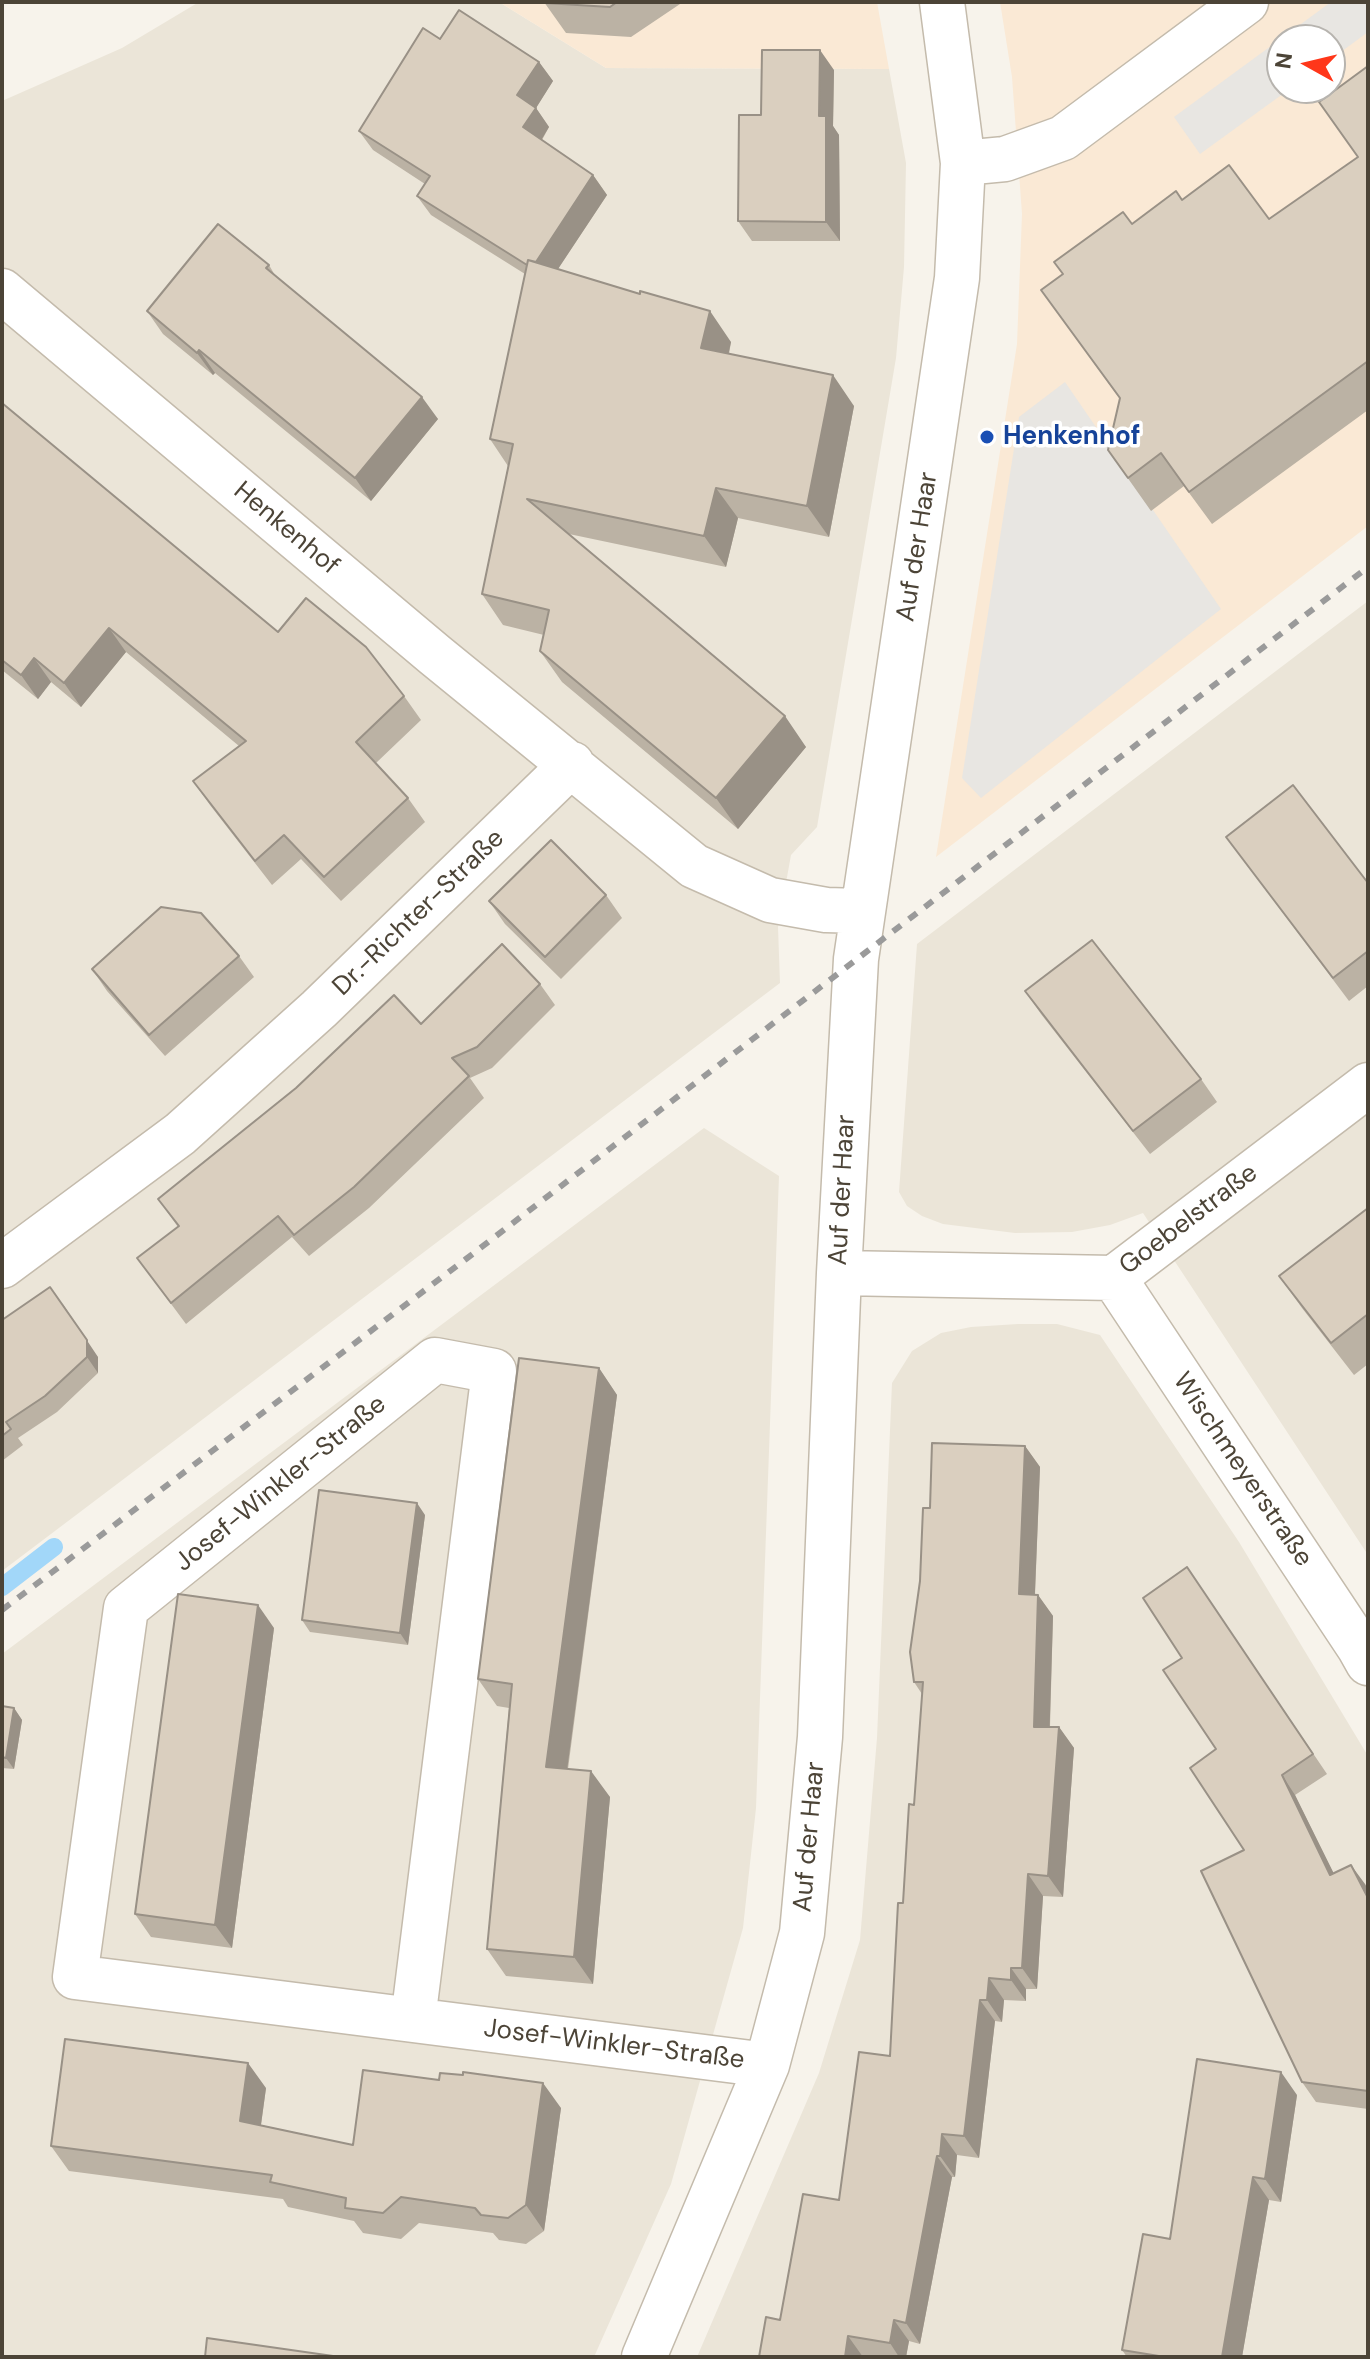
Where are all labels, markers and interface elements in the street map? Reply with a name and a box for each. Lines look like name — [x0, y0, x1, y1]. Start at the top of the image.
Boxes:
north arrow — [1266, 24, 1346, 104]
text: N — [1268, 51, 1299, 71]
place label: Henkenhof — [1003, 421, 1140, 453]
marker: Henkenhof — [978, 428, 996, 446]
street label: Auf der Haar — [891, 470, 945, 624]
street label: Henkenhof — [227, 476, 345, 582]
street label: Dr.-Richter-Straße — [327, 823, 511, 1003]
street label: Auf der Haar — [823, 1114, 863, 1266]
street label: Goebelstraße — [1114, 1158, 1264, 1282]
street label: Wischmeyerstraße — [1166, 1367, 1318, 1573]
street label: Josef-Winkler-Straße — [169, 1389, 393, 1579]
street label: Auf der Haar — [788, 1761, 832, 1913]
street label: Josef-Winkler-Straße — [482, 2014, 746, 2076]

